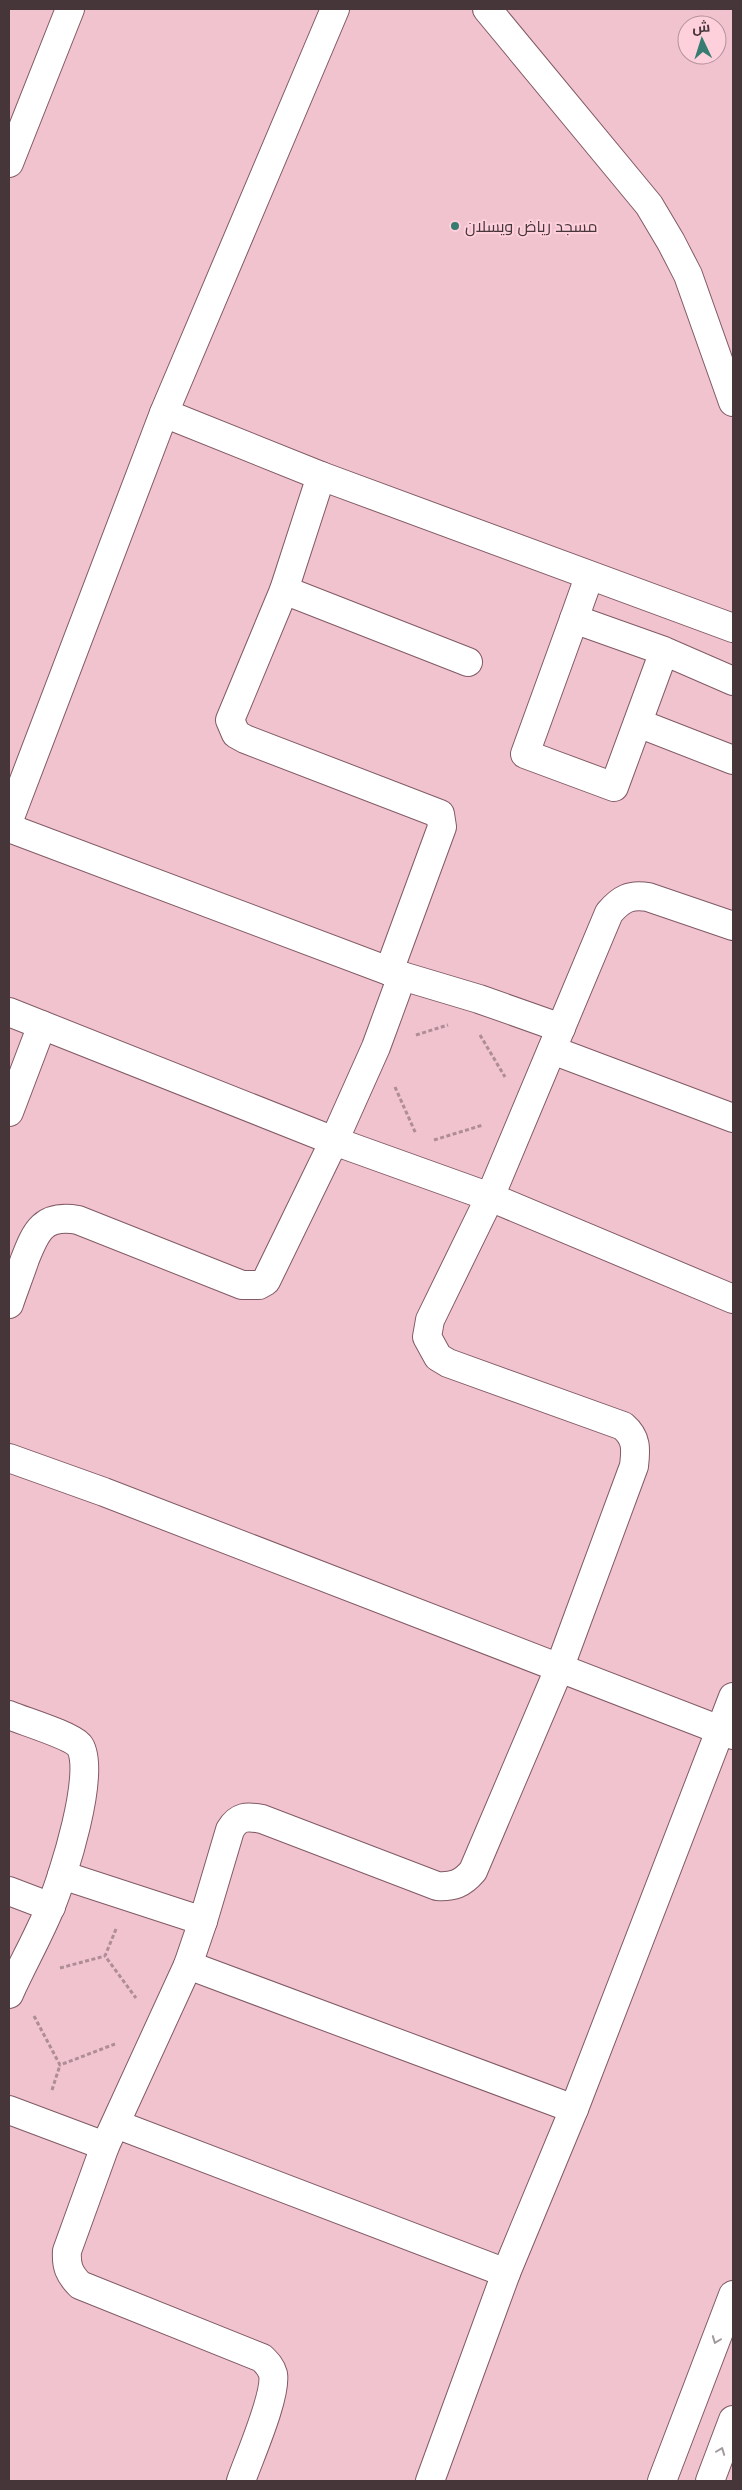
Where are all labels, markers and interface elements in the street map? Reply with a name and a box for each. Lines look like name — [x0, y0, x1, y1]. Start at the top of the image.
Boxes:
north arrow — [677, 15, 727, 65]
text: ش — [692, 18, 711, 37]
place label: مسجد رياض ويسلان — [465, 217, 597, 237]
marker: مسجد رياض ويسلان — [449, 220, 461, 232]
one-way arrow — [712, 2336, 722, 2344]
one-way arrow — [715, 2447, 726, 2456]

